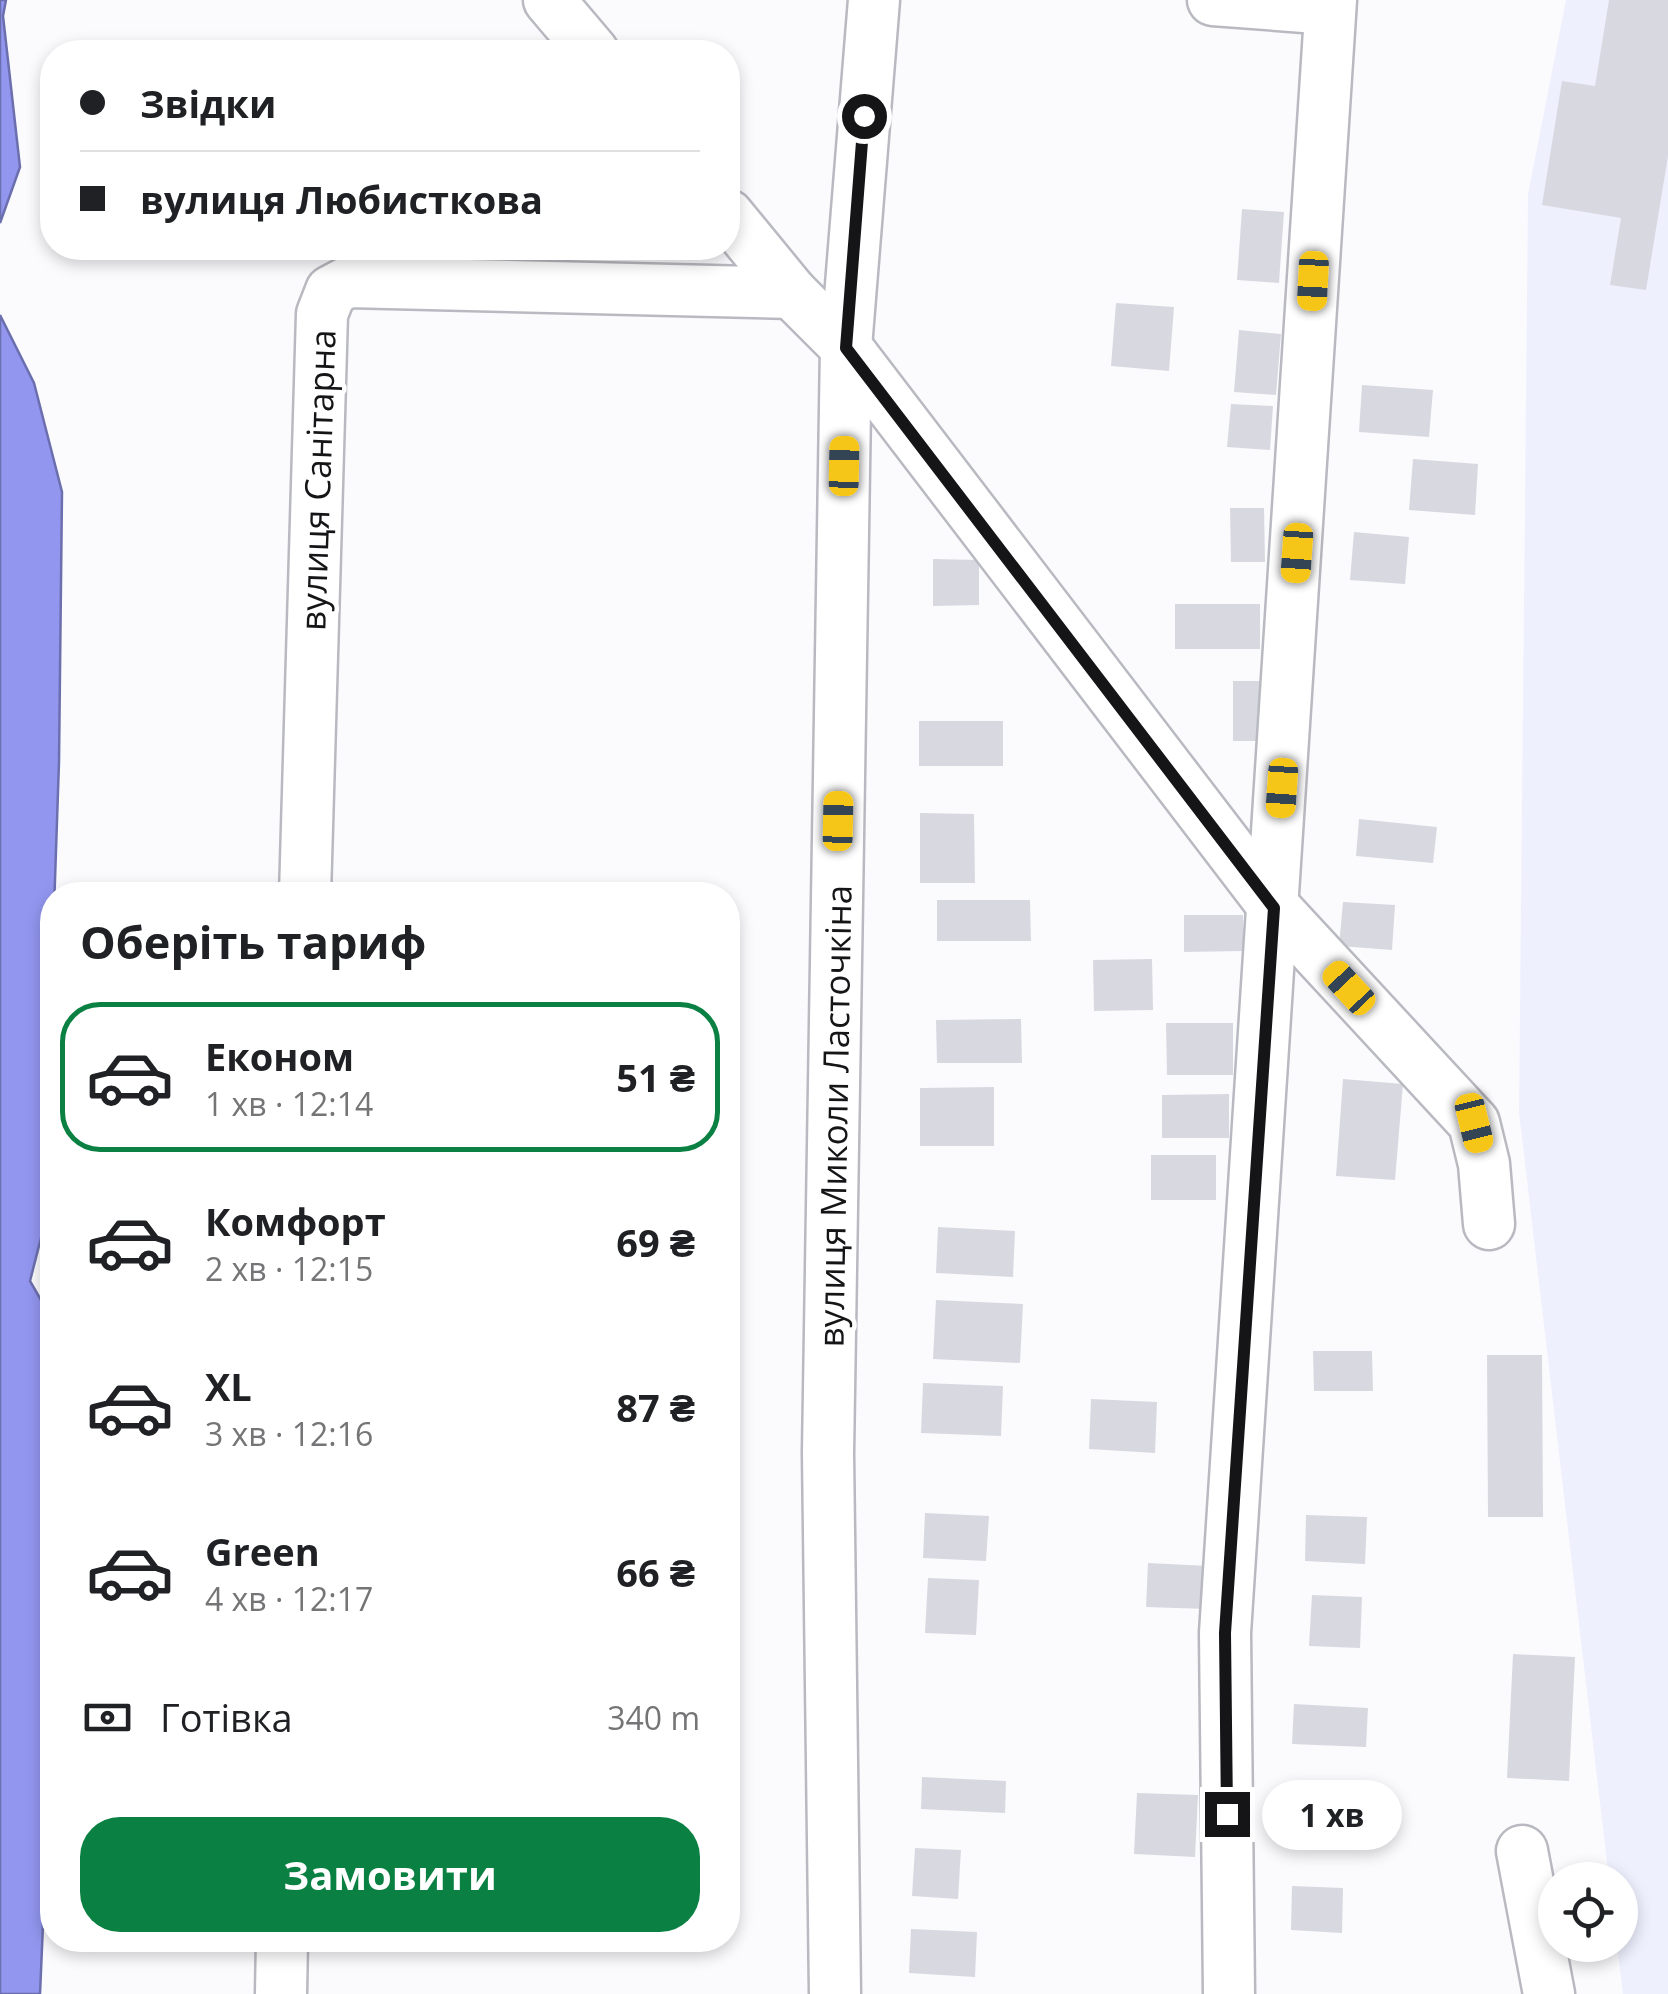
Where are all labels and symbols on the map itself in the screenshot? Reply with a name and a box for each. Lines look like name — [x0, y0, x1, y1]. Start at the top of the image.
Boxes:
route start — [842, 94, 887, 139]
car — [1296, 250, 1330, 312]
street label: вулиця Санітарна — [288, 328, 346, 632]
car — [828, 436, 860, 496]
car — [1280, 522, 1314, 584]
car — [1265, 757, 1299, 819]
car — [822, 791, 854, 851]
street label: вулиця Миколи Ласточкіна — [806, 884, 862, 1348]
car — [1318, 956, 1380, 1020]
car — [1452, 1090, 1496, 1156]
callout: 1 хв — [1262, 1779, 1402, 1849]
route end — [1205, 1792, 1250, 1837]

